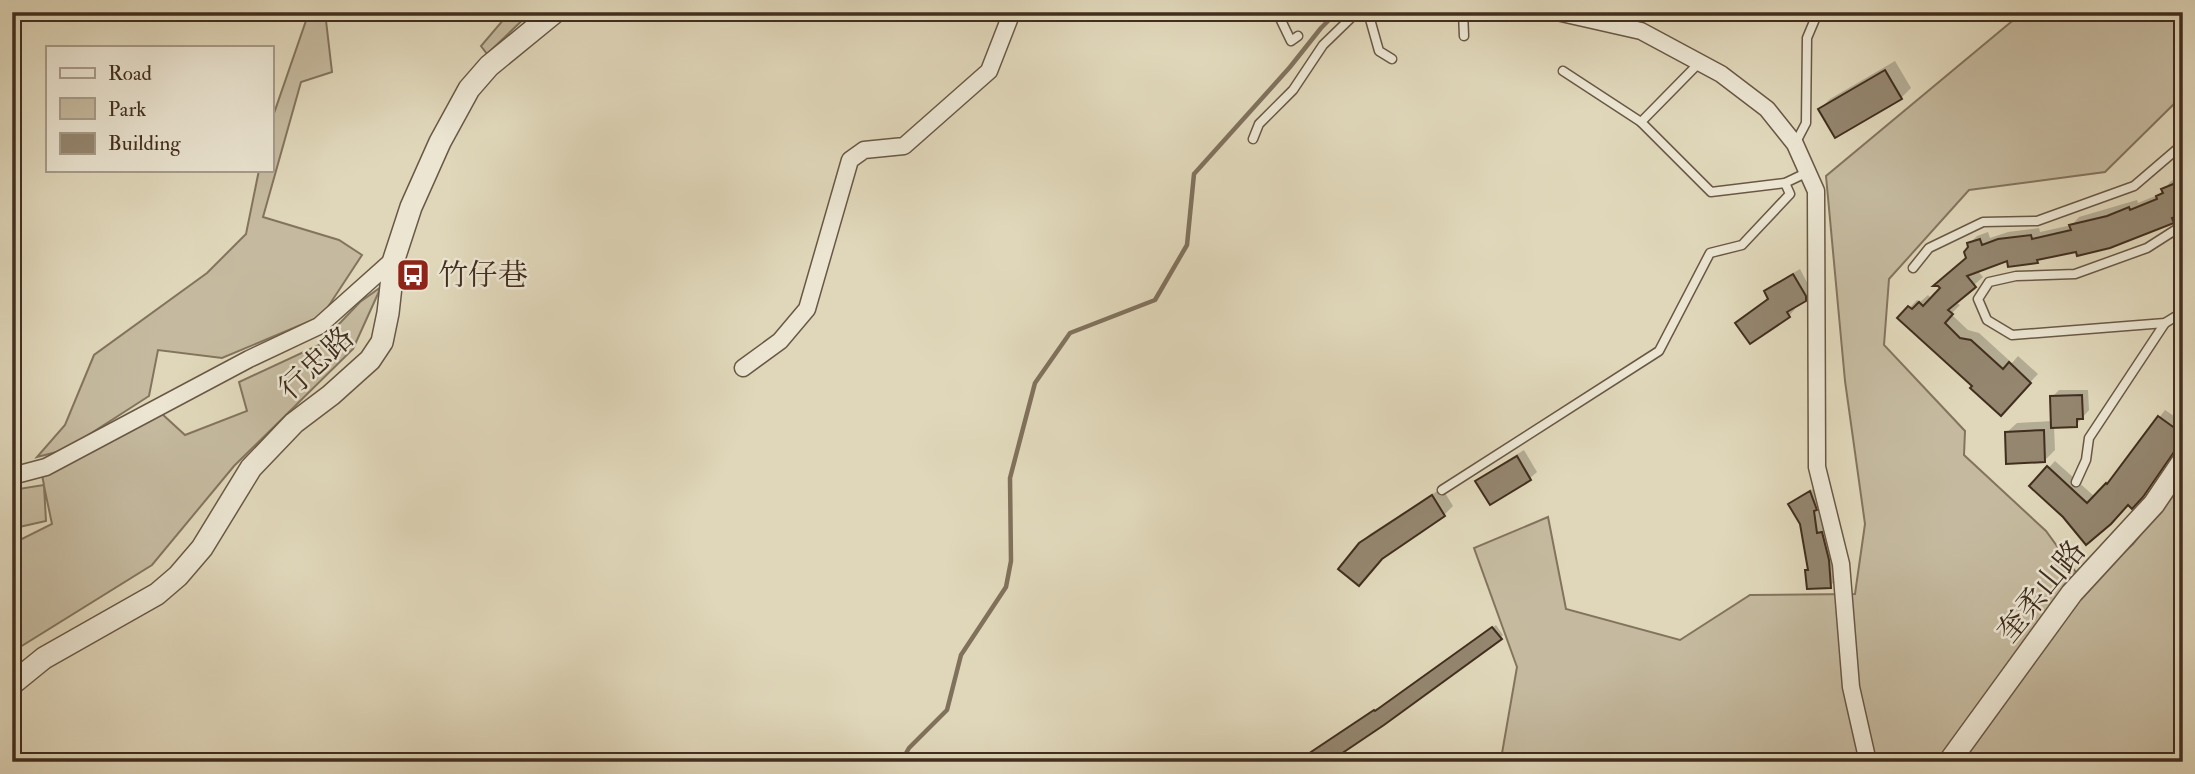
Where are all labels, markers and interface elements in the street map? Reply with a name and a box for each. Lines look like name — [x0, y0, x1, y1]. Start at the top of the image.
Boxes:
legend — [46, 46, 273, 172]
text: Road — [108, 60, 153, 87]
text: Park — [108, 96, 146, 123]
text: Building — [108, 130, 181, 157]
bus stop icon: 竹仔巷 — [394, 256, 432, 294]
place label: 竹仔巷 — [438, 257, 528, 294]
street label: 行忠路 — [271, 319, 362, 408]
street label: 奎柔山路 — [1989, 533, 2094, 650]

